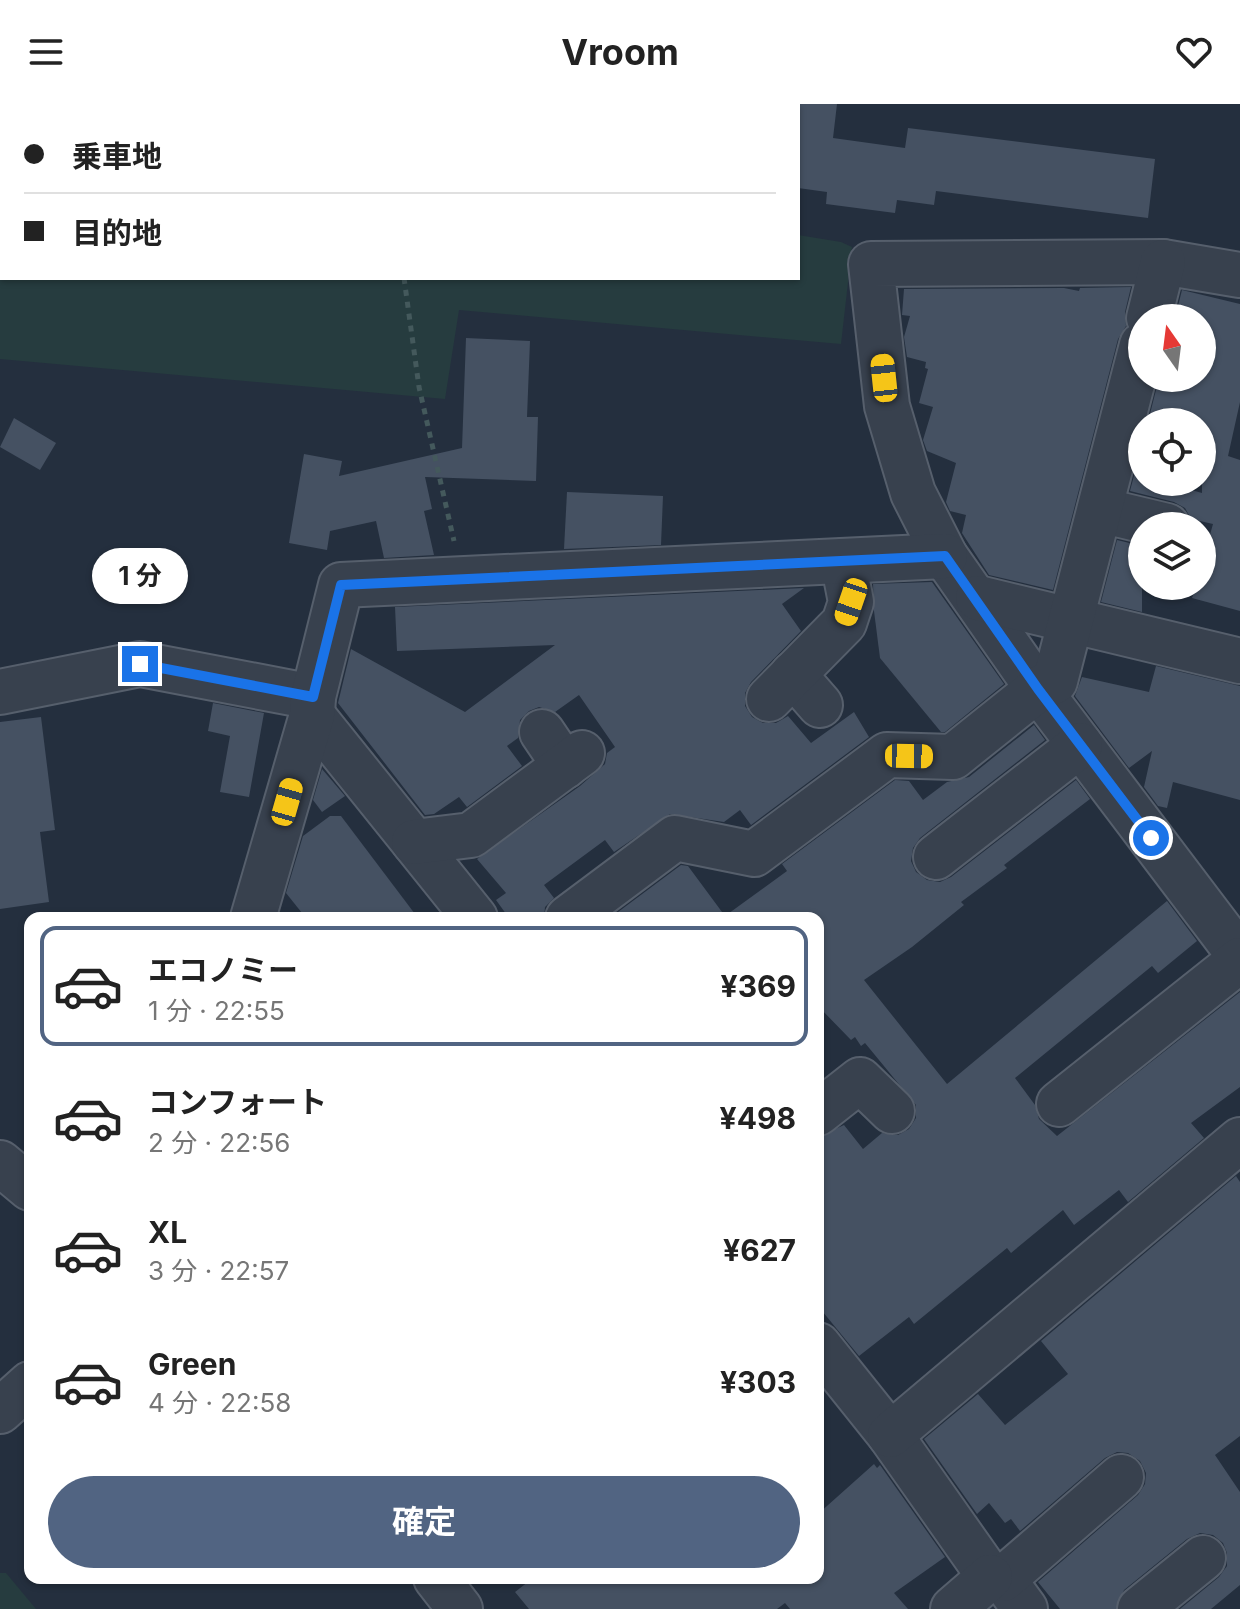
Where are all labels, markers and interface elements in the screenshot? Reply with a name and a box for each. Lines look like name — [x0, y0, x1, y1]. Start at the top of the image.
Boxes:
icon: menu — [24, 30, 68, 74]
text: Vroom — [561, 30, 679, 74]
icon: heart — [1172, 30, 1216, 74]
text: 乗車地 — [72, 138, 162, 174]
text: 目的地 — [72, 215, 162, 251]
north arrow — [1128, 304, 1216, 392]
map controls — [1128, 304, 1216, 600]
car — [870, 353, 898, 403]
button: locate — [1128, 408, 1216, 496]
button: layers — [1128, 512, 1216, 600]
callout: 1 分 — [92, 548, 188, 604]
text: 1 分 — [118, 560, 162, 591]
car — [832, 575, 870, 629]
route end — [122, 646, 158, 682]
car — [885, 744, 933, 768]
car — [269, 776, 305, 828]
route start — [1133, 820, 1169, 856]
icon: car — [52, 950, 124, 1022]
text: エコノミー — [148, 952, 298, 988]
text: ¥369 — [721, 968, 796, 1004]
text: 1 分 · 22:55 — [148, 995, 285, 1026]
icon: car — [52, 1082, 124, 1154]
text: コンフォート — [148, 1084, 327, 1120]
text: ¥498 — [720, 1100, 796, 1136]
text: 2 分 · 22:56 — [148, 1127, 290, 1158]
icon: car — [52, 1214, 124, 1286]
text: XL — [148, 1214, 187, 1250]
text: ¥627 — [723, 1232, 796, 1268]
text: 3 分 · 22:57 — [148, 1255, 289, 1286]
icon: car — [52, 1346, 124, 1418]
text: Green — [148, 1346, 236, 1382]
text: ¥303 — [720, 1364, 796, 1400]
text: 4 分 · 22:58 — [148, 1387, 291, 1418]
button: 確定 — [48, 1476, 800, 1568]

